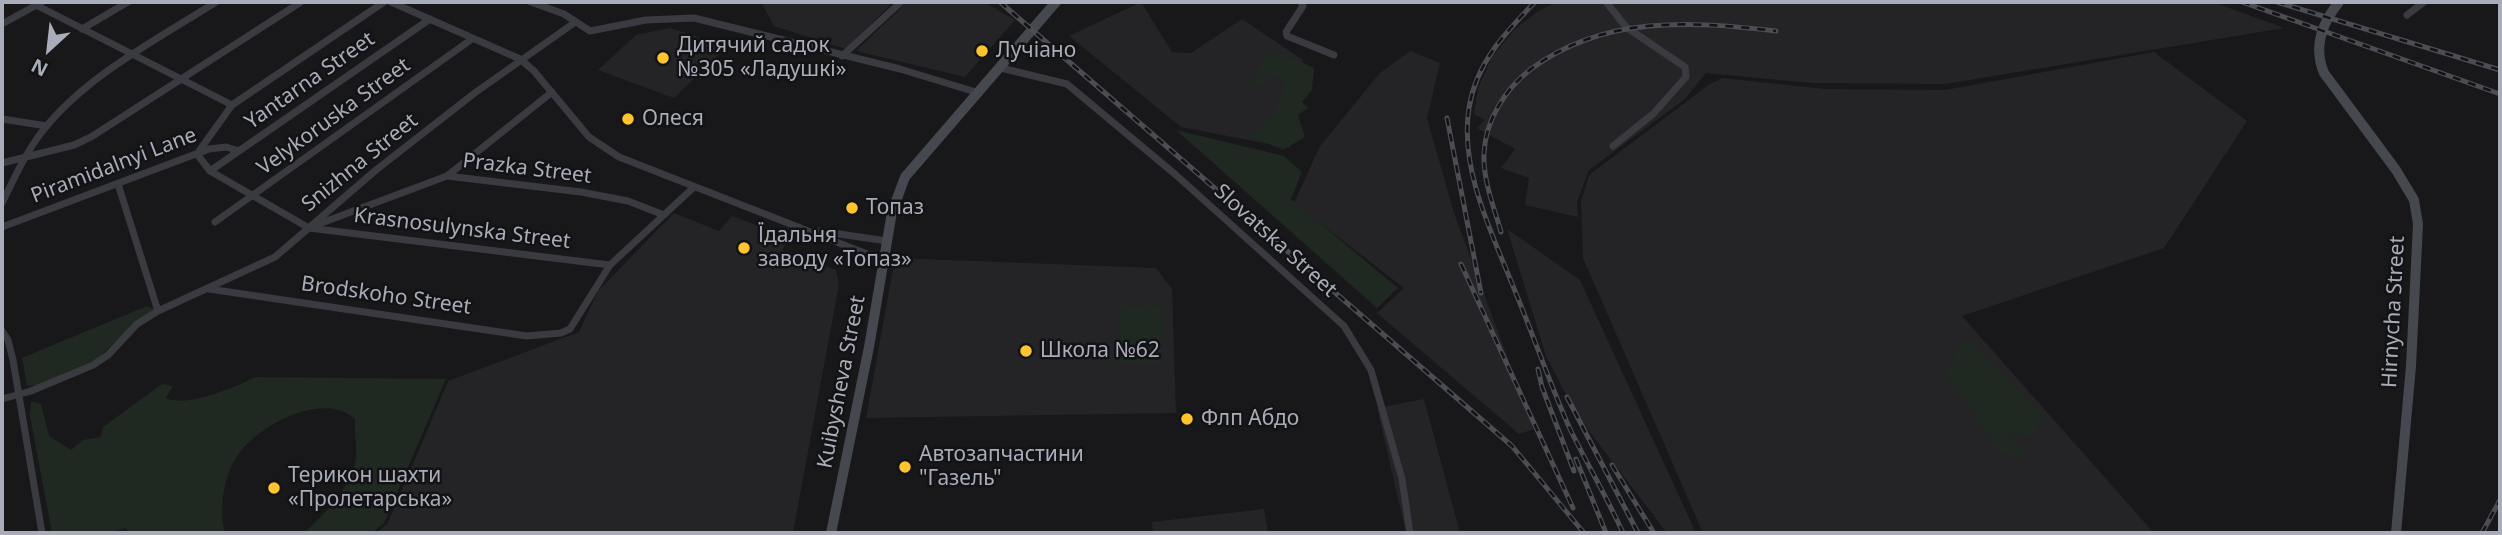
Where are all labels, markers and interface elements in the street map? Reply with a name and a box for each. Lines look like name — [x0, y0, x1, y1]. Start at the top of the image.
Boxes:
north arrow — [14, 14, 84, 84]
street label: Yantarna Street — [240, 27, 380, 135]
place label: Дитячий садок №305 «Ладушкі» — [677, 33, 846, 83]
place label: Лучіано — [996, 38, 1076, 64]
marker: Лучіано — [974, 43, 990, 59]
marker: Дитячий садок №305 «Ладушкі» — [655, 50, 671, 66]
text: N — [27, 53, 52, 83]
street label: Velykoruska Street — [253, 53, 415, 181]
place label: Олеся — [642, 106, 704, 132]
street label: Snizhna Street — [297, 109, 423, 217]
marker: Олеся — [620, 111, 636, 127]
street label: Piramidalnyi Lane — [28, 123, 200, 209]
street label: Prazka Street — [461, 149, 593, 189]
street label: Slovatska Street — [1208, 179, 1342, 303]
place label: Топаз — [866, 195, 924, 221]
marker: Топаз — [844, 200, 860, 216]
street label: Krasnosulynska Street — [352, 203, 572, 255]
place label: Їдальня заводу «Топаз» — [758, 223, 912, 273]
street label: Hirnycha Street — [2377, 235, 2411, 389]
marker: Їдальня заводу «Топаз» — [736, 240, 752, 256]
street label: Brodskoho Street — [299, 272, 473, 320]
street label: Kuibysheva Street — [813, 293, 871, 471]
place label: Школа №62 — [1040, 338, 1160, 364]
marker: Школа №62 — [1018, 343, 1034, 359]
place label: Флп Абдо — [1201, 406, 1299, 432]
marker: Флп Абдо — [1179, 411, 1195, 427]
place label: Автозапчастини "Газель" — [919, 442, 1084, 492]
marker: Автозапчастини "Газель" — [897, 459, 913, 475]
place label: Терикон шахти «Пролетарська» — [288, 463, 452, 513]
marker: Терикон шахти «Пролетарська» — [266, 480, 282, 496]

